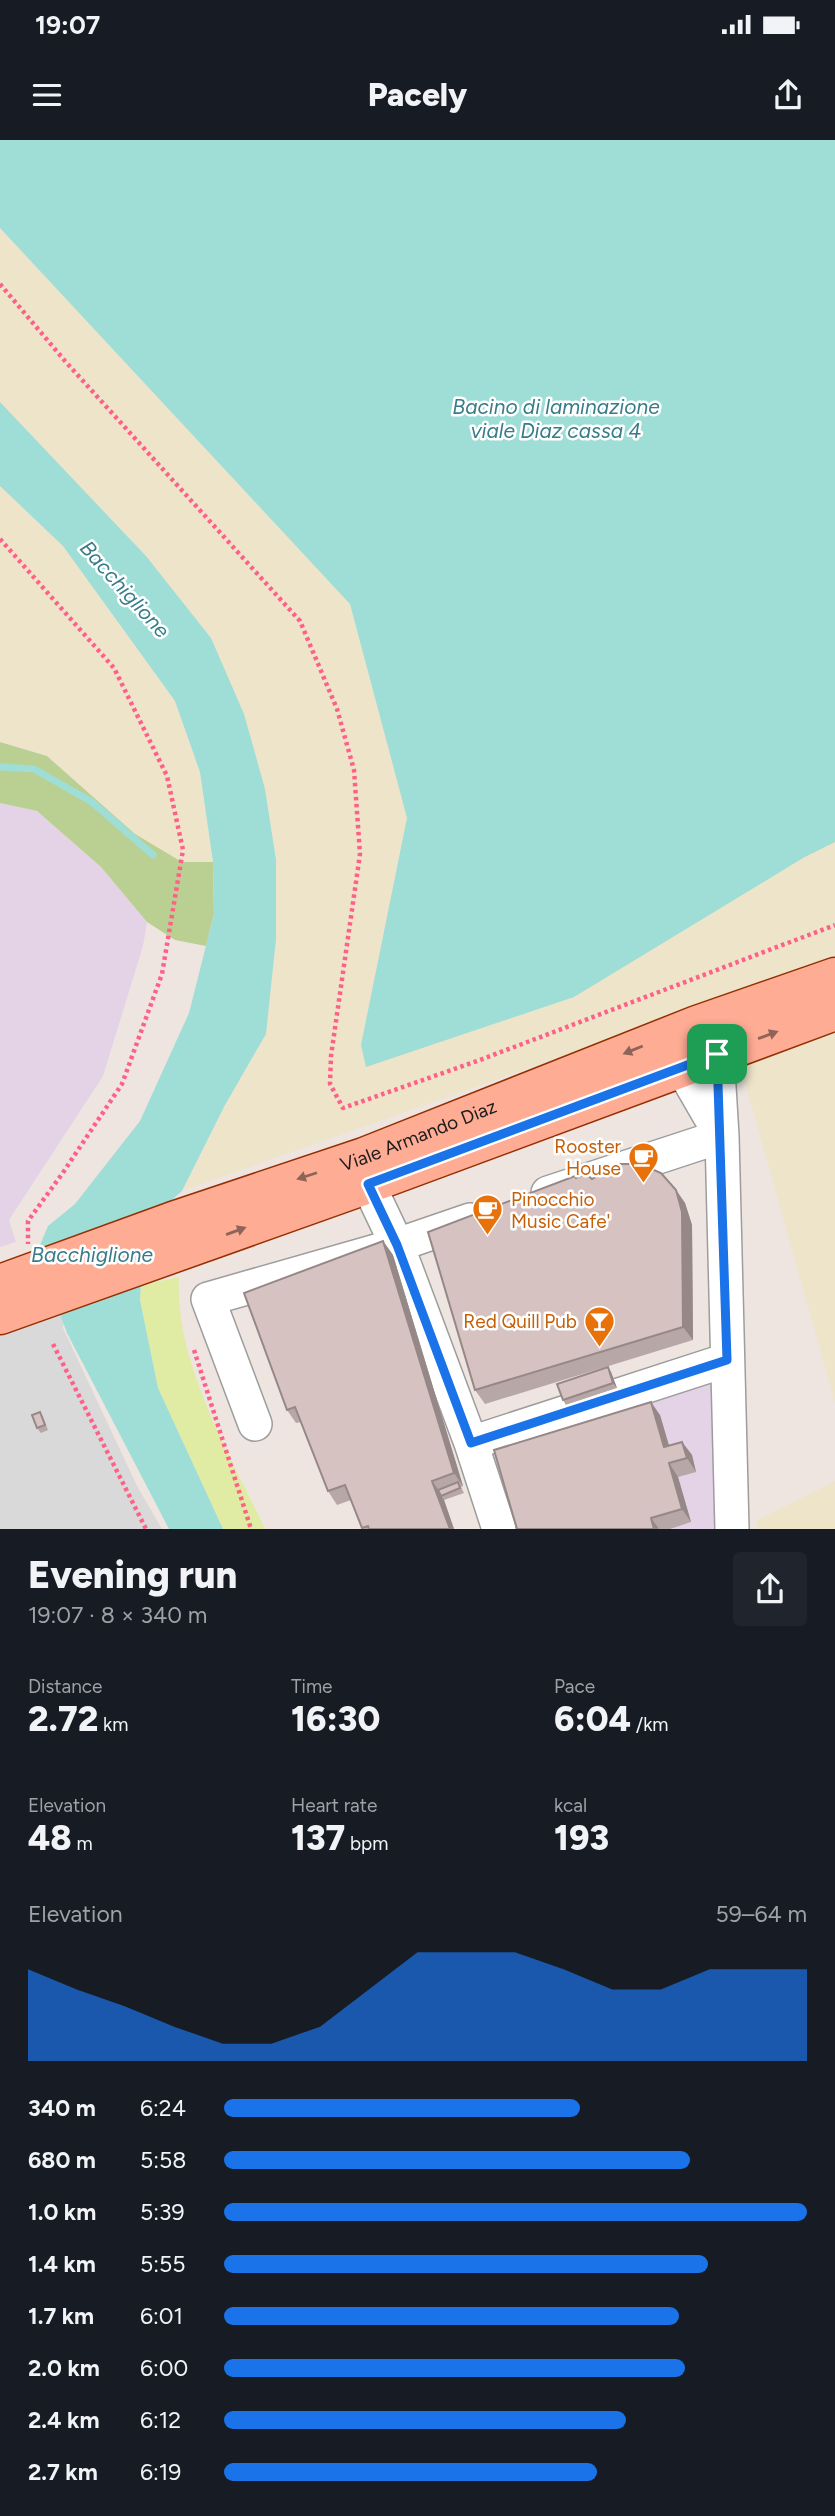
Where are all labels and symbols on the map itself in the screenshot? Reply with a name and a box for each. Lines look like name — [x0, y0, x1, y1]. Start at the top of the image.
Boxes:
water label: Bacino di laminazione viale Diaz cassa 4 — [452, 394, 660, 443]
water label: Bacchiglione — [75, 535, 175, 643]
pin — [687, 1024, 747, 1084]
one-way arrow — [758, 1029, 779, 1040]
one-way arrow — [623, 1044, 644, 1055]
street label: Viale Armando Diaz — [337, 1094, 500, 1176]
place label: Rooster House — [554, 1135, 622, 1180]
cafe icon: Rooster House — [627, 1140, 661, 1184]
one-way arrow — [296, 1171, 317, 1182]
place label: Pinocchio Music Cafe' — [511, 1188, 610, 1233]
cafe icon: Pinocchio Music Cafe' — [471, 1193, 505, 1237]
one-way arrow — [226, 1225, 247, 1236]
water label: Bacchiglione — [31, 1242, 153, 1267]
bar icon: Red Quill Pub — [583, 1304, 617, 1348]
place label: Red Quill Pub — [463, 1310, 577, 1333]

